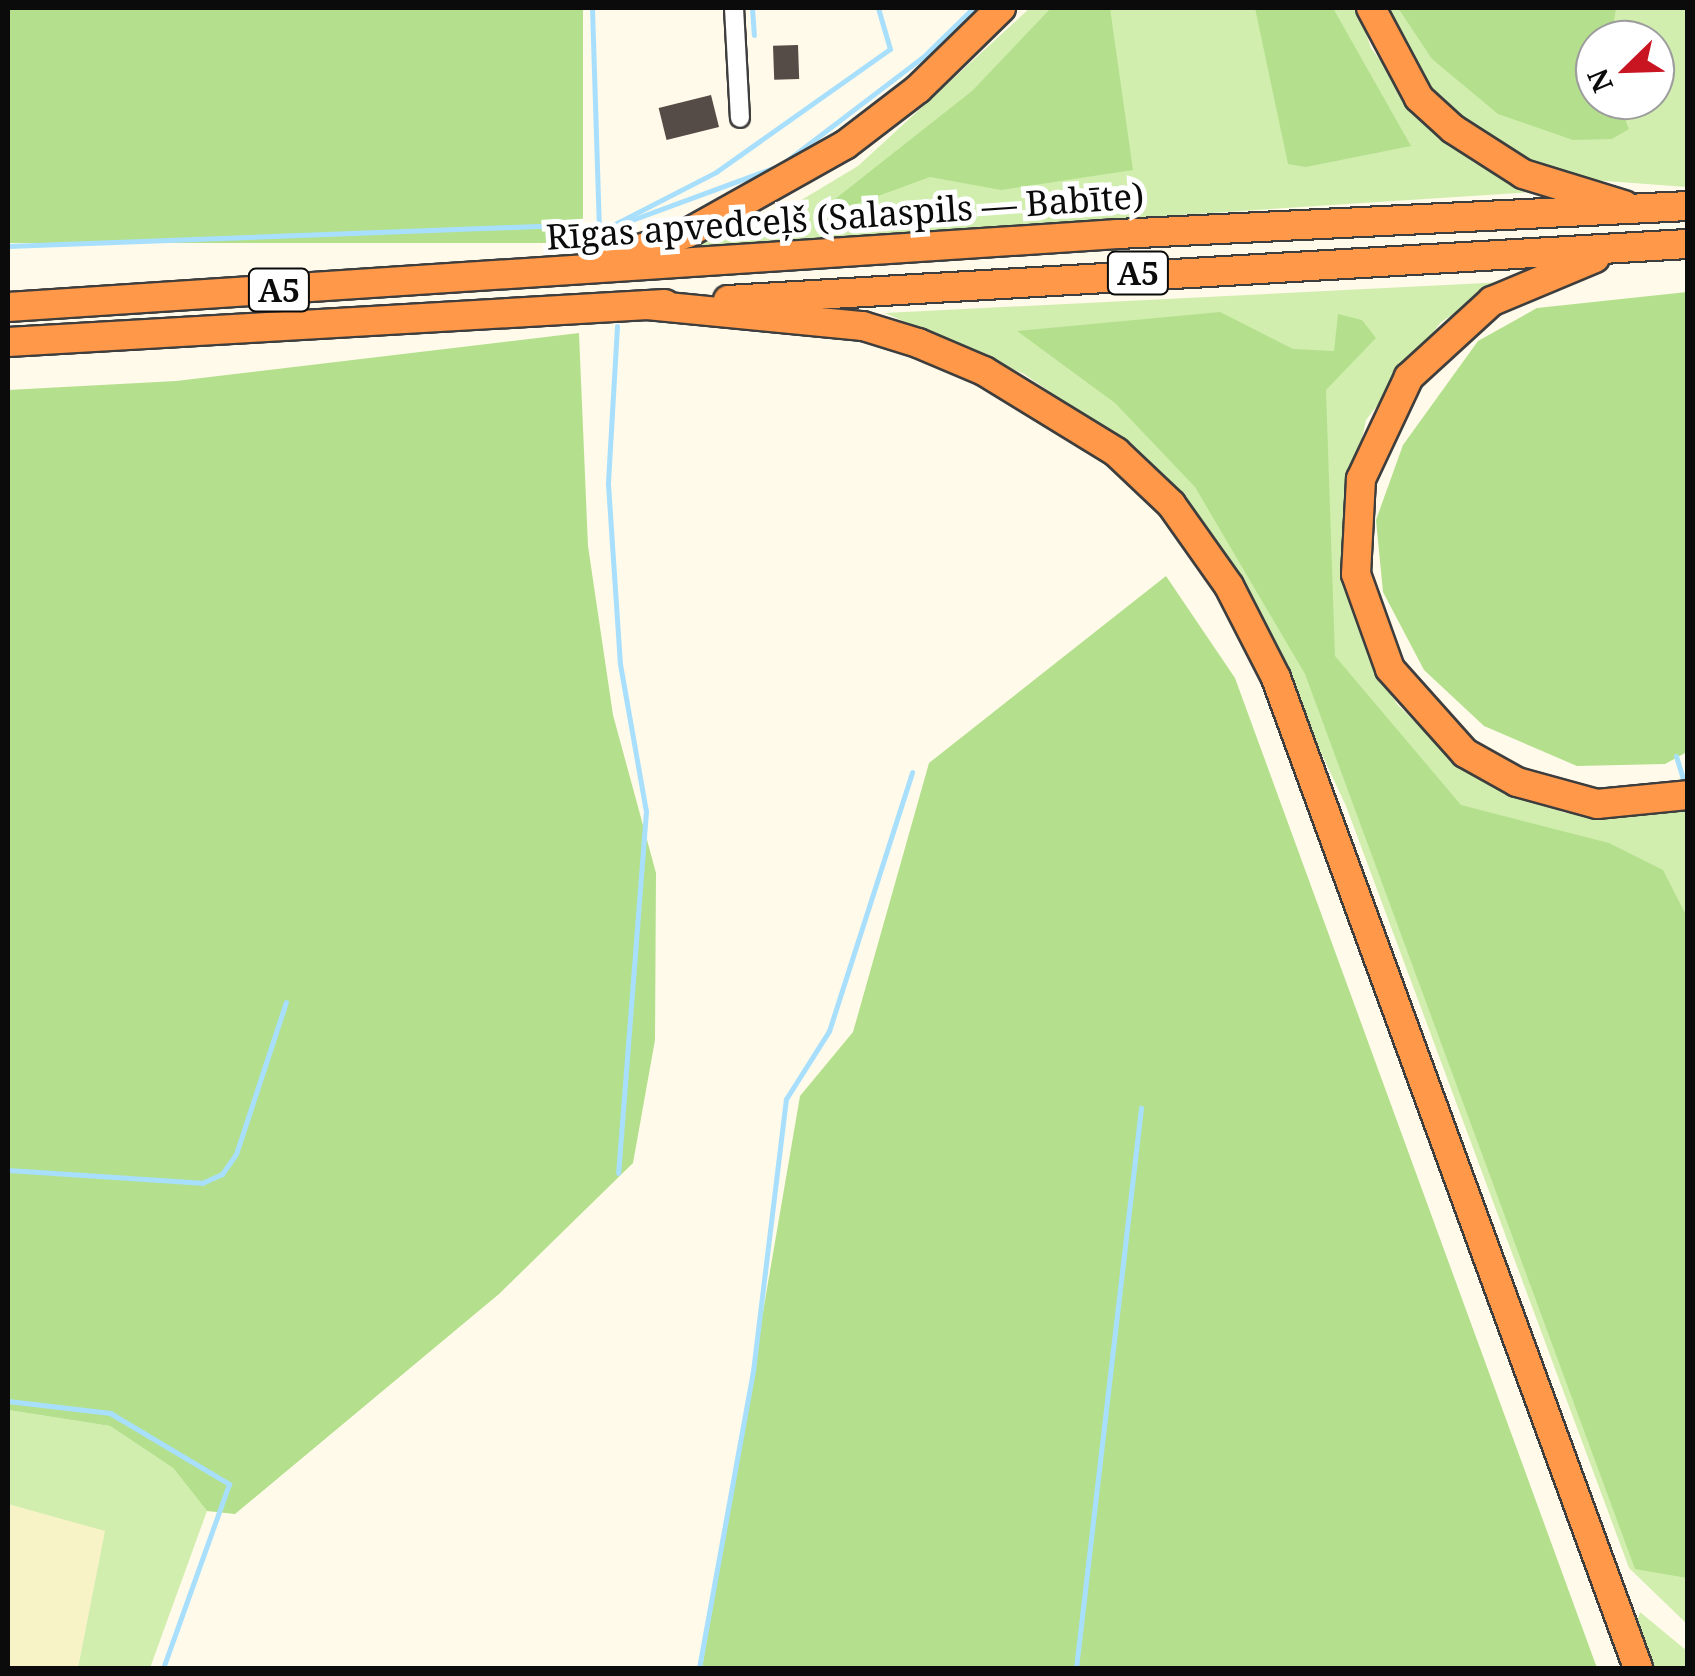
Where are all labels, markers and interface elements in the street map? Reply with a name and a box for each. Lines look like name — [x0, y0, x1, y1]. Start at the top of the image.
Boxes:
north arrow — [1575, 20, 1675, 120]
text: N — [1577, 63, 1621, 99]
street label: Rīgas apvedceļš (Salaspils — Babīte) — [545, 174, 1145, 258]
road number: A5 — [1106, 246, 1170, 300]
road number: A5 — [246, 263, 312, 317]

